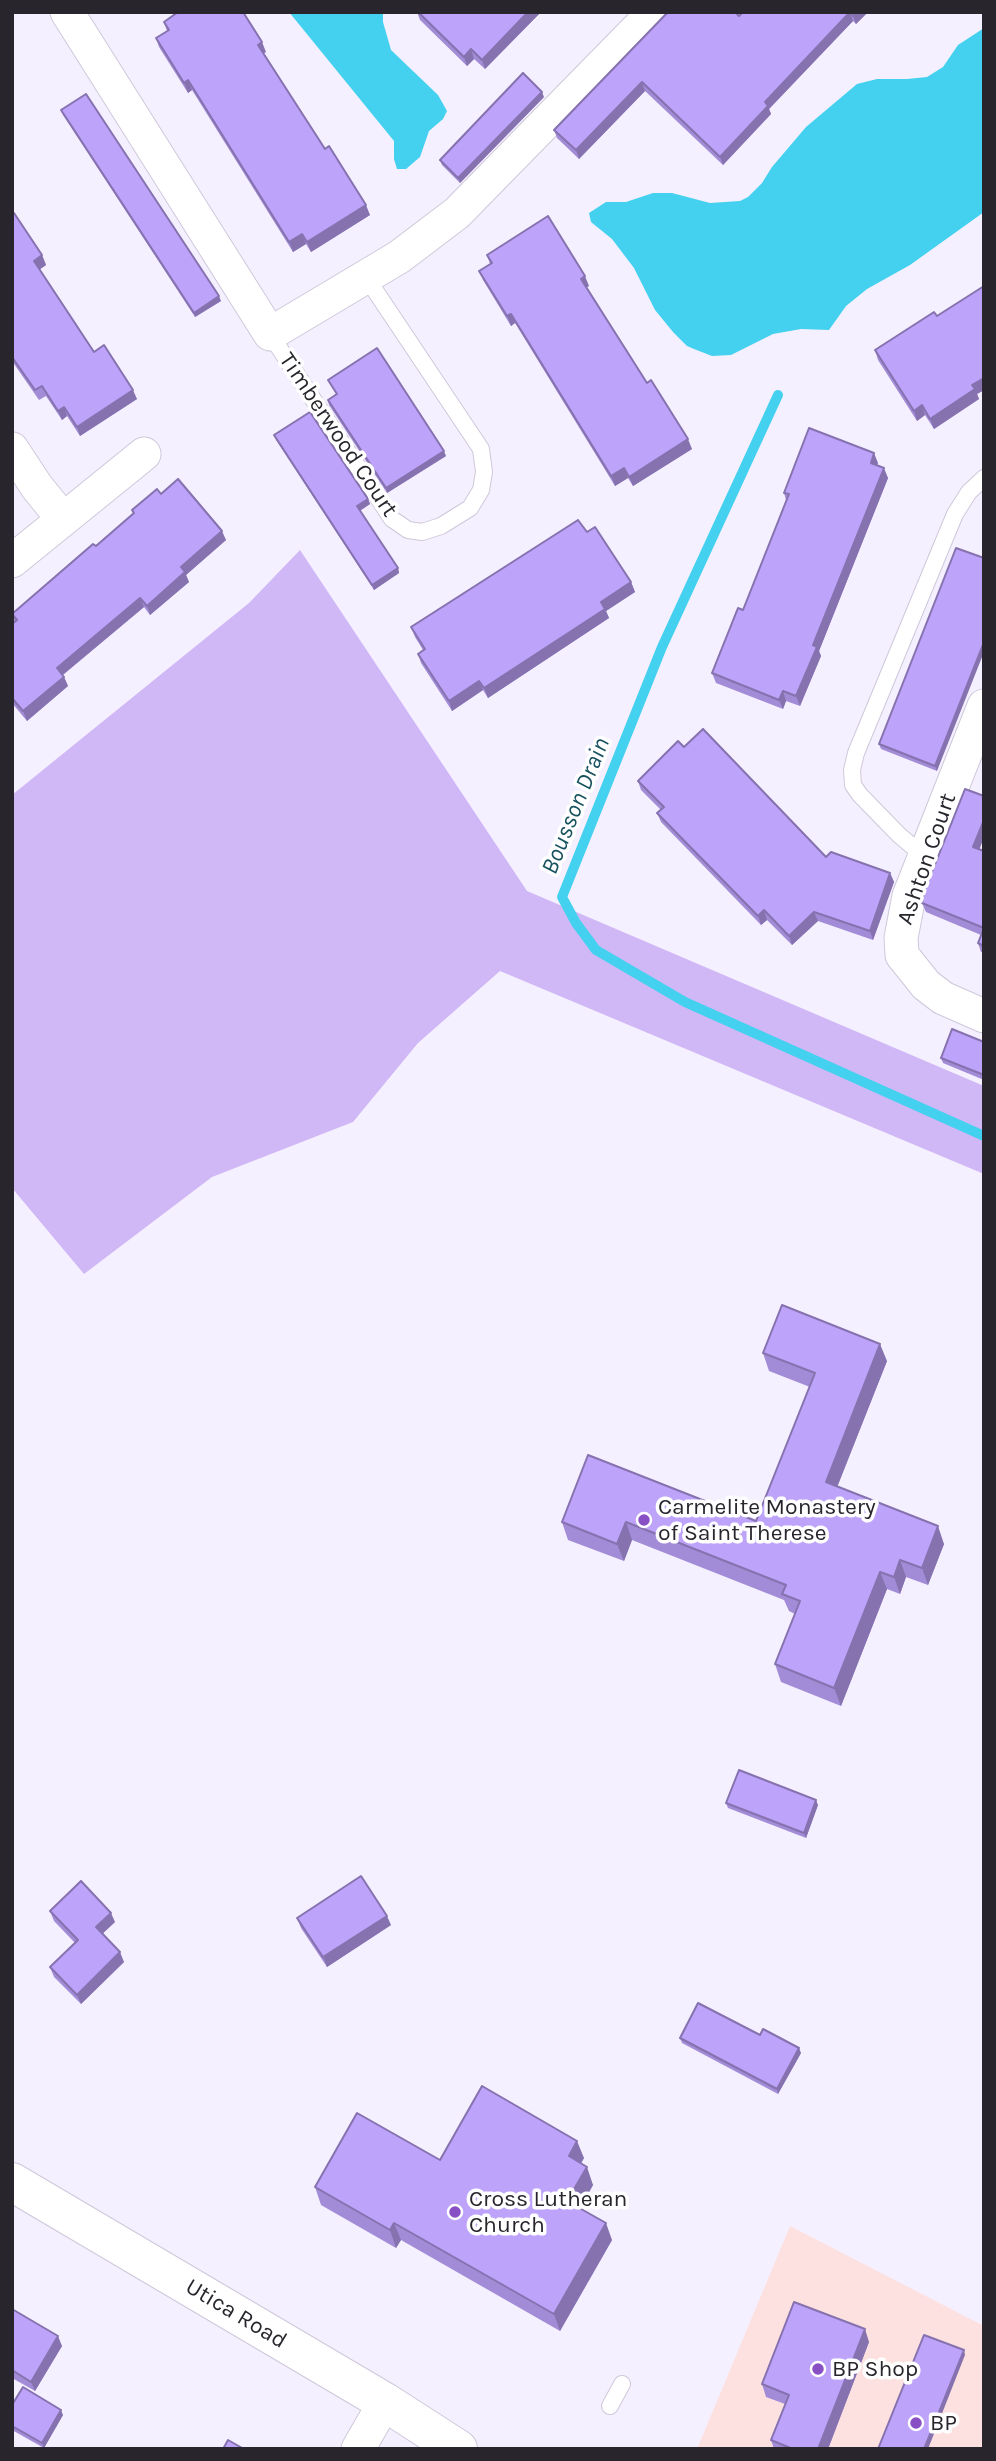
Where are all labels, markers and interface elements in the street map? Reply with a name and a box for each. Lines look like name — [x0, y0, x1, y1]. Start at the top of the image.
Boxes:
street label: Timberwood Court — [273, 348, 403, 522]
water label: Bousson Drain — [535, 733, 617, 879]
street label: Ashton Court — [892, 790, 962, 928]
place label: Carmelite Monastery of Saint Therese — [658, 1493, 876, 1547]
marker: Carmelite Monastery of Saint Therese — [636, 1512, 652, 1528]
place label: Cross Lutheran Church — [469, 2185, 627, 2239]
marker: Cross Lutheran Church — [447, 2204, 463, 2220]
street label: Utica Road — [180, 2273, 292, 2355]
place label: BP Shop — [832, 2355, 918, 2383]
marker: BP Shop — [810, 2361, 826, 2377]
place label: BP — [930, 2409, 957, 2437]
marker: BP — [908, 2415, 924, 2431]

